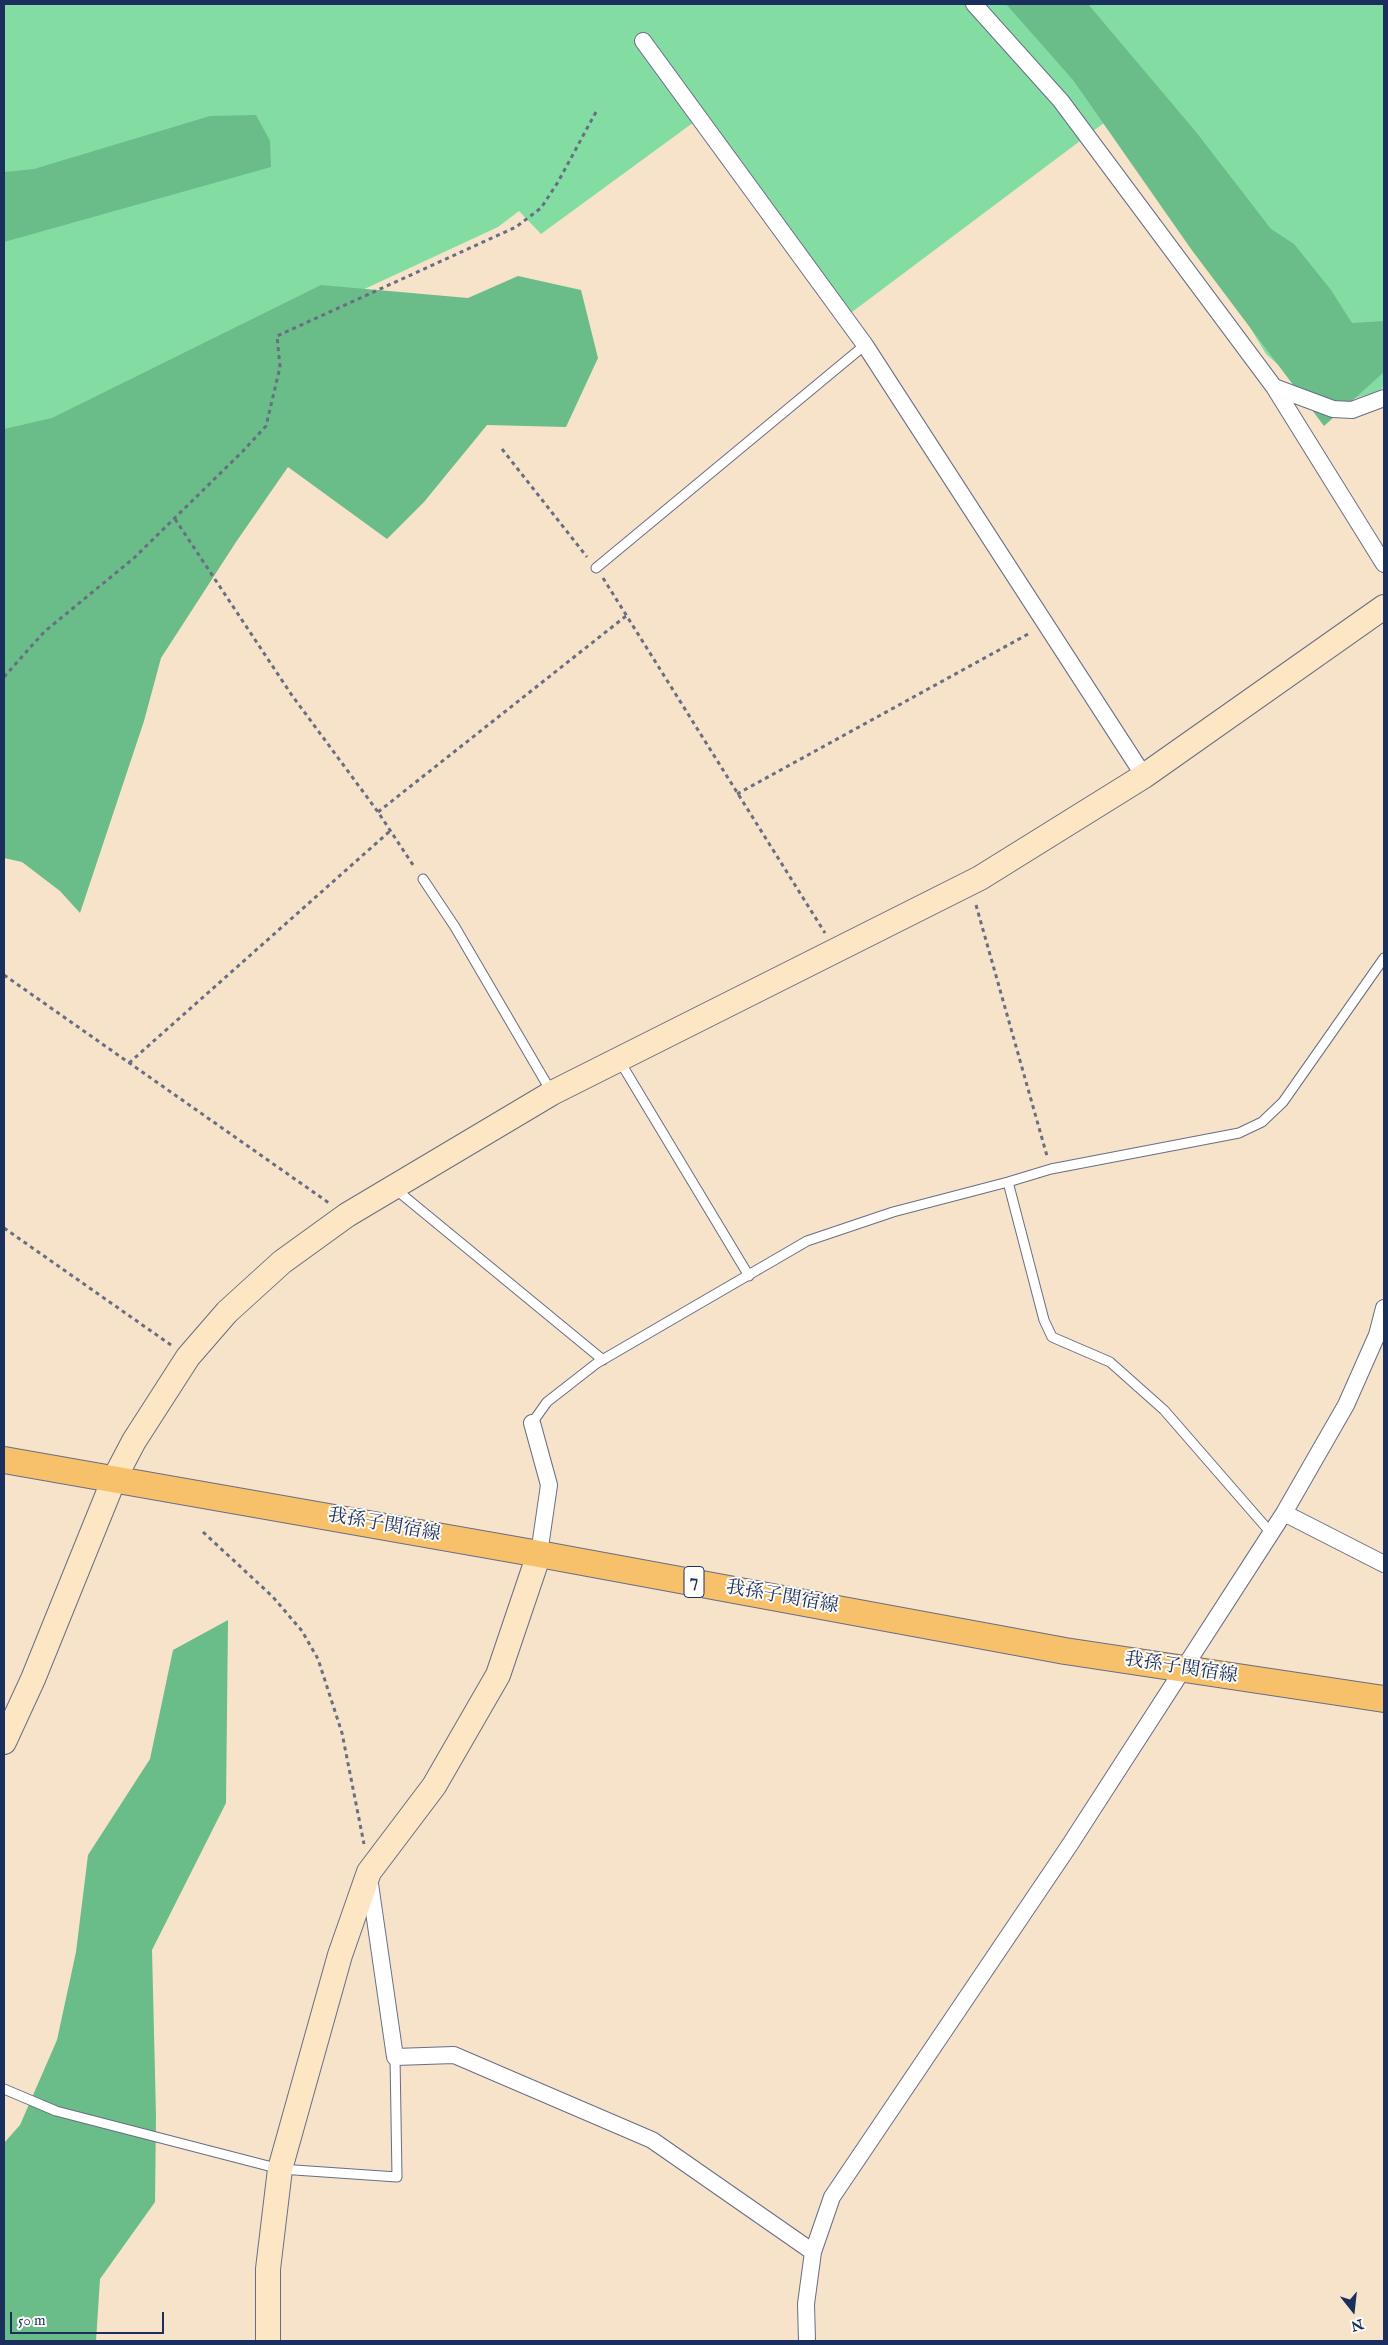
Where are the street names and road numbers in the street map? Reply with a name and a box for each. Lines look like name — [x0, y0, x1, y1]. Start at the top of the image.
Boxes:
street label: 我孫子関宿線 — [326, 1505, 442, 1547]
road number: 7 — [684, 1566, 704, 1598]
street label: 我孫子関宿線 — [724, 1577, 840, 1619]
street label: 我孫子関宿線 — [1123, 1649, 1239, 1689]

